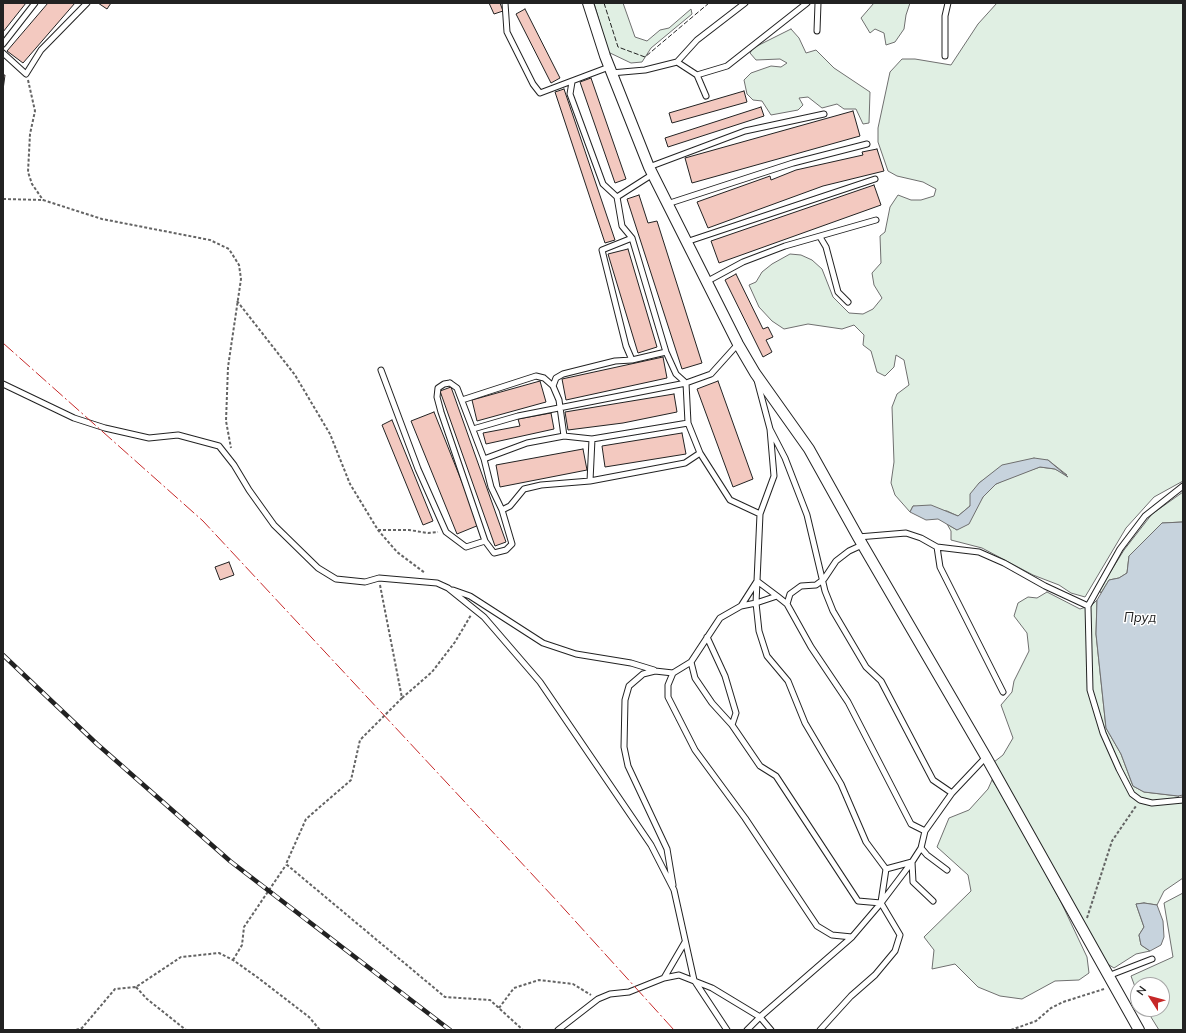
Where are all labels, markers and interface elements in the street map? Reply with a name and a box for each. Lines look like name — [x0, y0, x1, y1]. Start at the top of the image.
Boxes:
water label: Пруд — [1124, 610, 1156, 626]
north arrow — [1130, 977, 1170, 1017]
text: N — [1133, 983, 1149, 998]

